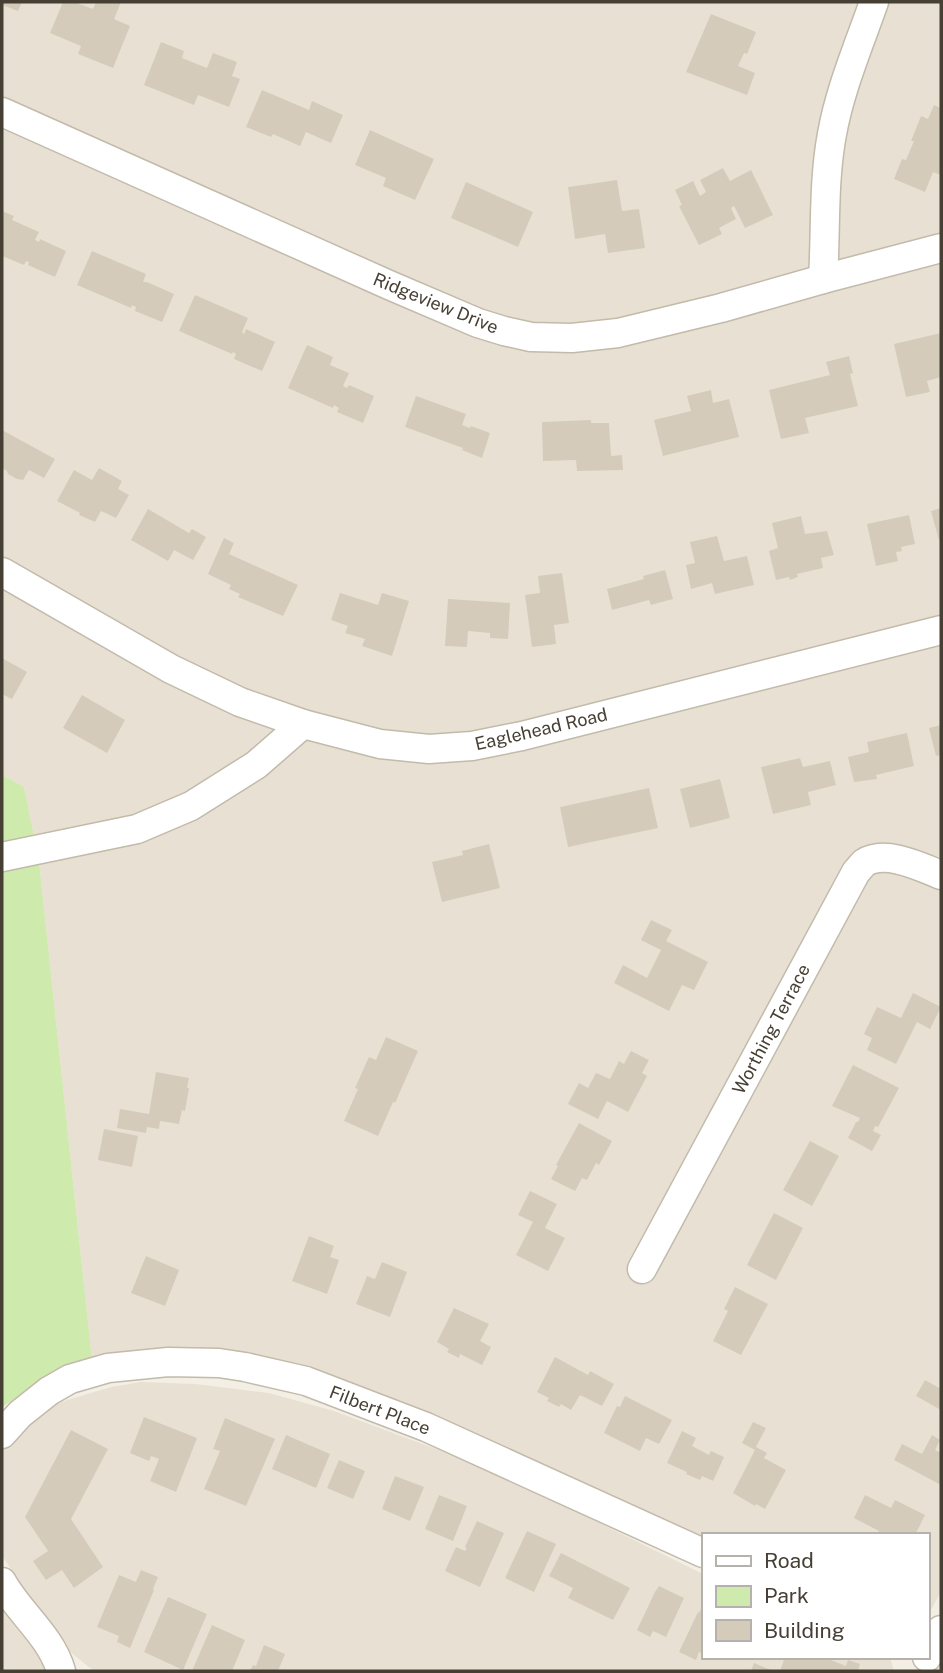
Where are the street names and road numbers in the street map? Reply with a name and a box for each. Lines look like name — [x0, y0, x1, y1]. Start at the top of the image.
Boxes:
street label: Ridgeview Drive — [370, 268, 502, 338]
street label: Eaglehead Road — [473, 704, 609, 754]
street label: Worthing Terrace — [728, 960, 814, 1098]
street label: Filbert Place — [327, 1381, 433, 1439]

